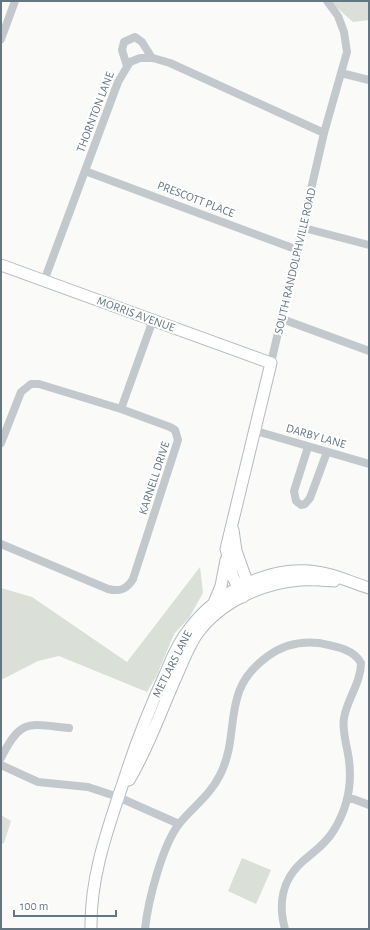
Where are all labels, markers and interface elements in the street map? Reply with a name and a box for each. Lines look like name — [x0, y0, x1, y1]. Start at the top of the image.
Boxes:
street label: THORNTON LANE — [74, 70, 116, 154]
street label: PRESCOTT PLACE — [156, 179, 236, 219]
street label: SOUTH RANDOLPHVILLE ROAD — [272, 186, 318, 335]
street label: MORRIS AVENUE — [95, 294, 177, 334]
street label: DARBY LANE — [285, 422, 348, 450]
street label: KARNELL DRIVE — [137, 440, 172, 516]
street label: METLARS LANE — [150, 628, 194, 699]
scale bar — [14, 892, 116, 918]
text: 100 m — [20, 900, 48, 912]

